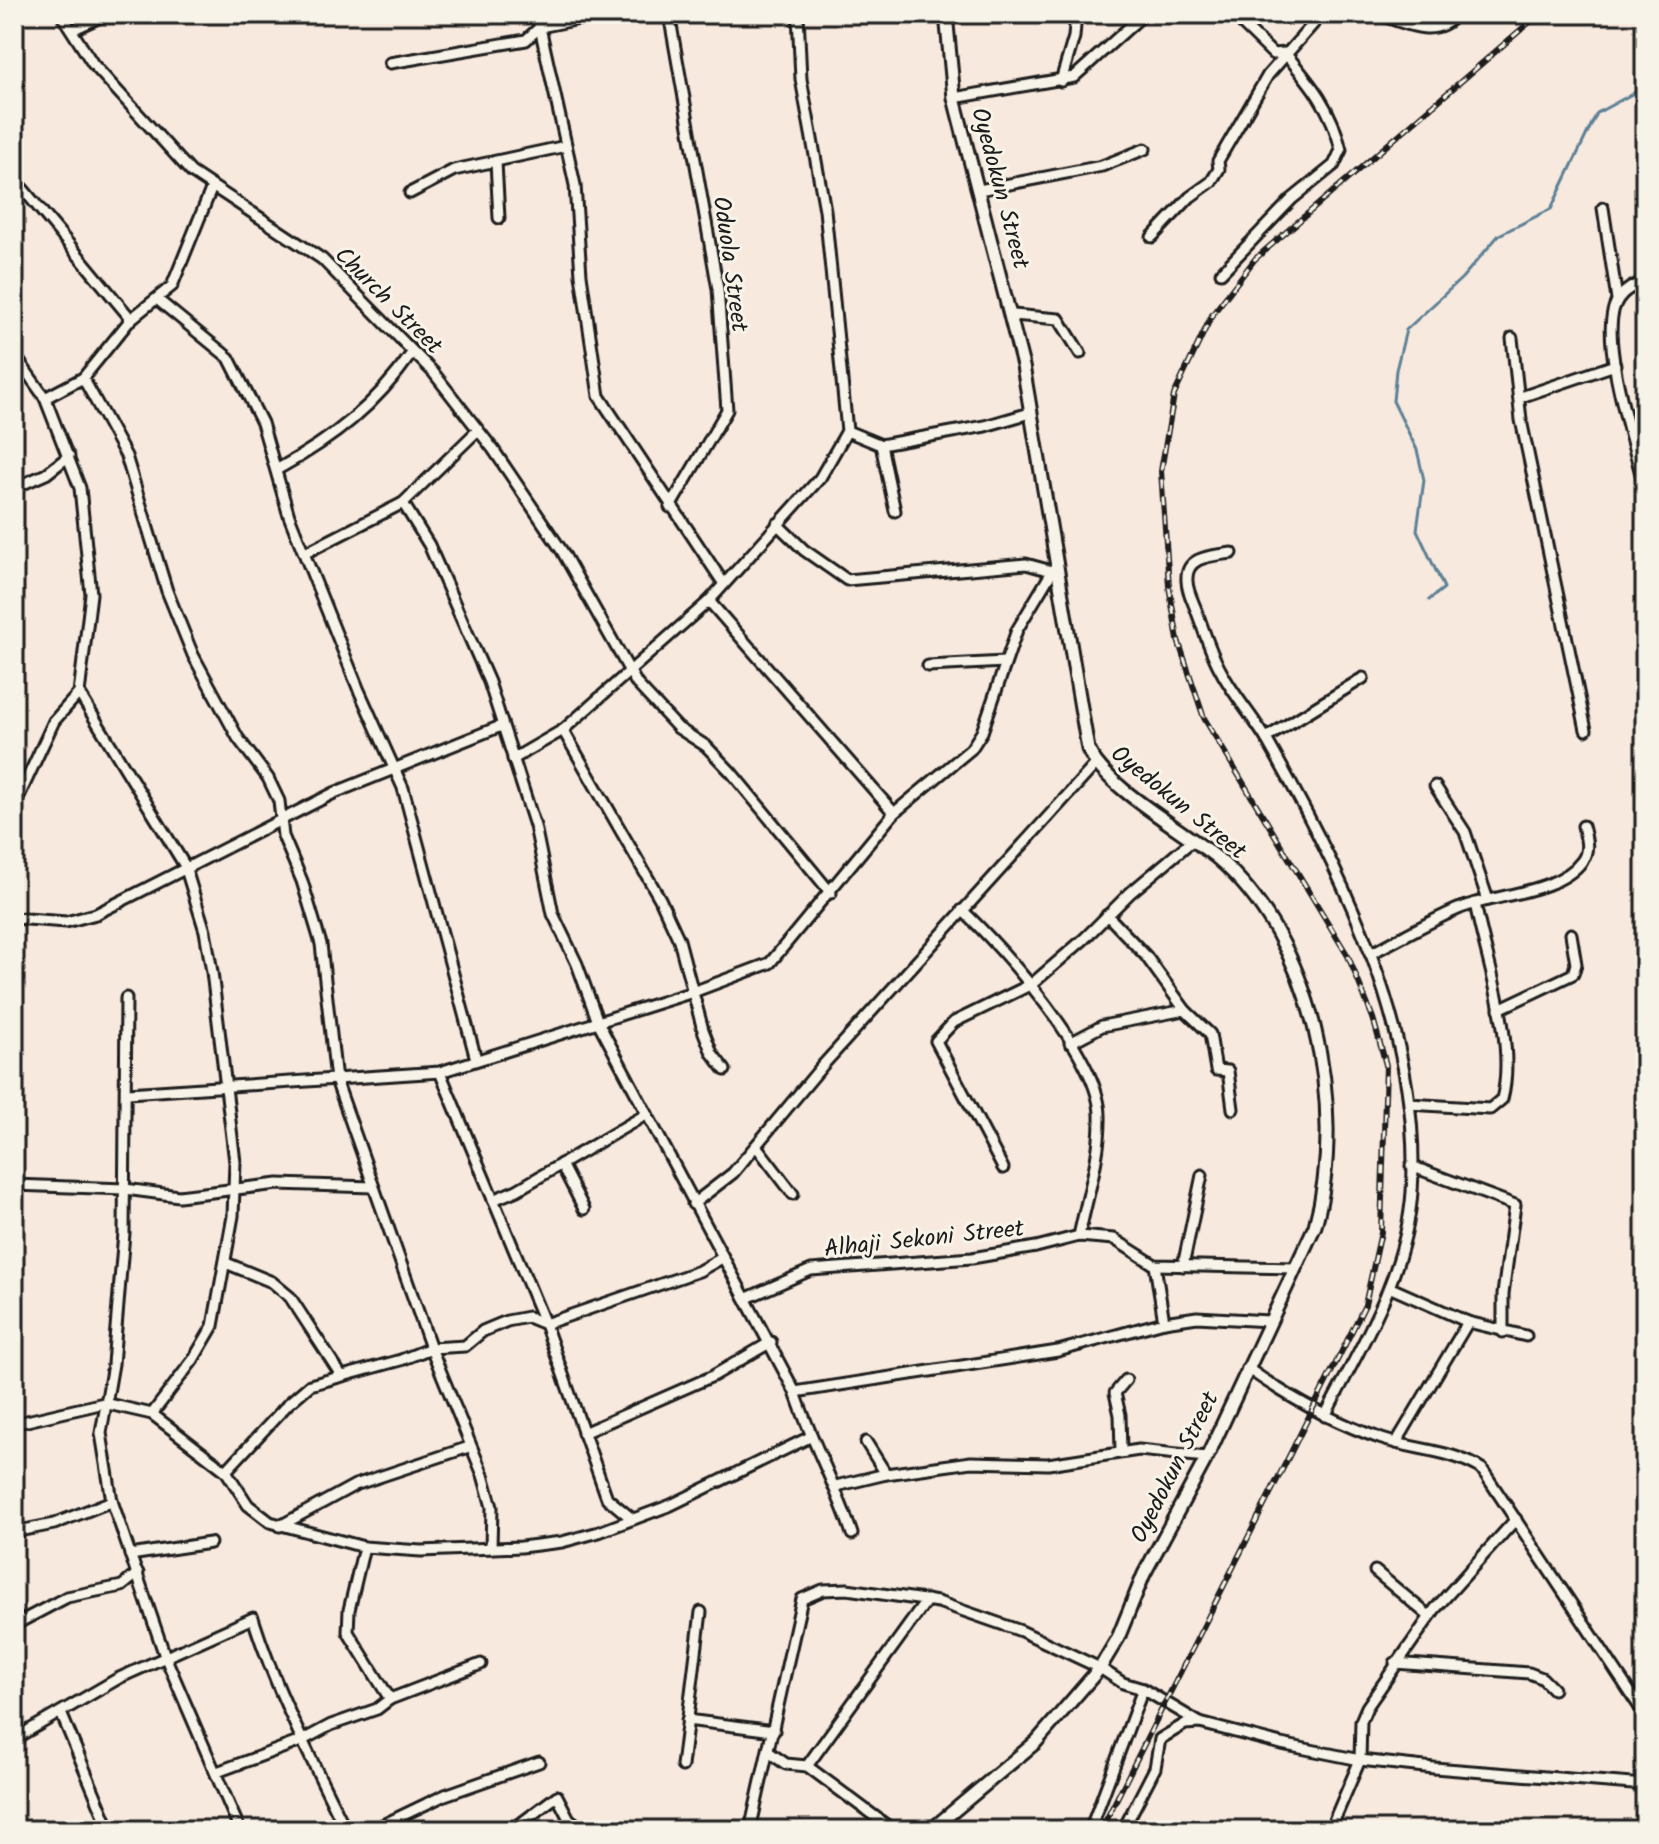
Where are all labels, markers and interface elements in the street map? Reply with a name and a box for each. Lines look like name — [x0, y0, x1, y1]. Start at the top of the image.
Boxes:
street label: Oyedokun Street — [959, 103, 1040, 274]
street label: Oduola Street — [701, 194, 758, 335]
street label: Church Street — [324, 238, 452, 365]
street label: Oyedokun Street — [1101, 736, 1255, 871]
street label: Alhaji Sekoni Street — [822, 1210, 1027, 1269]
street label: Oyedokun Street — [1120, 1384, 1231, 1550]

